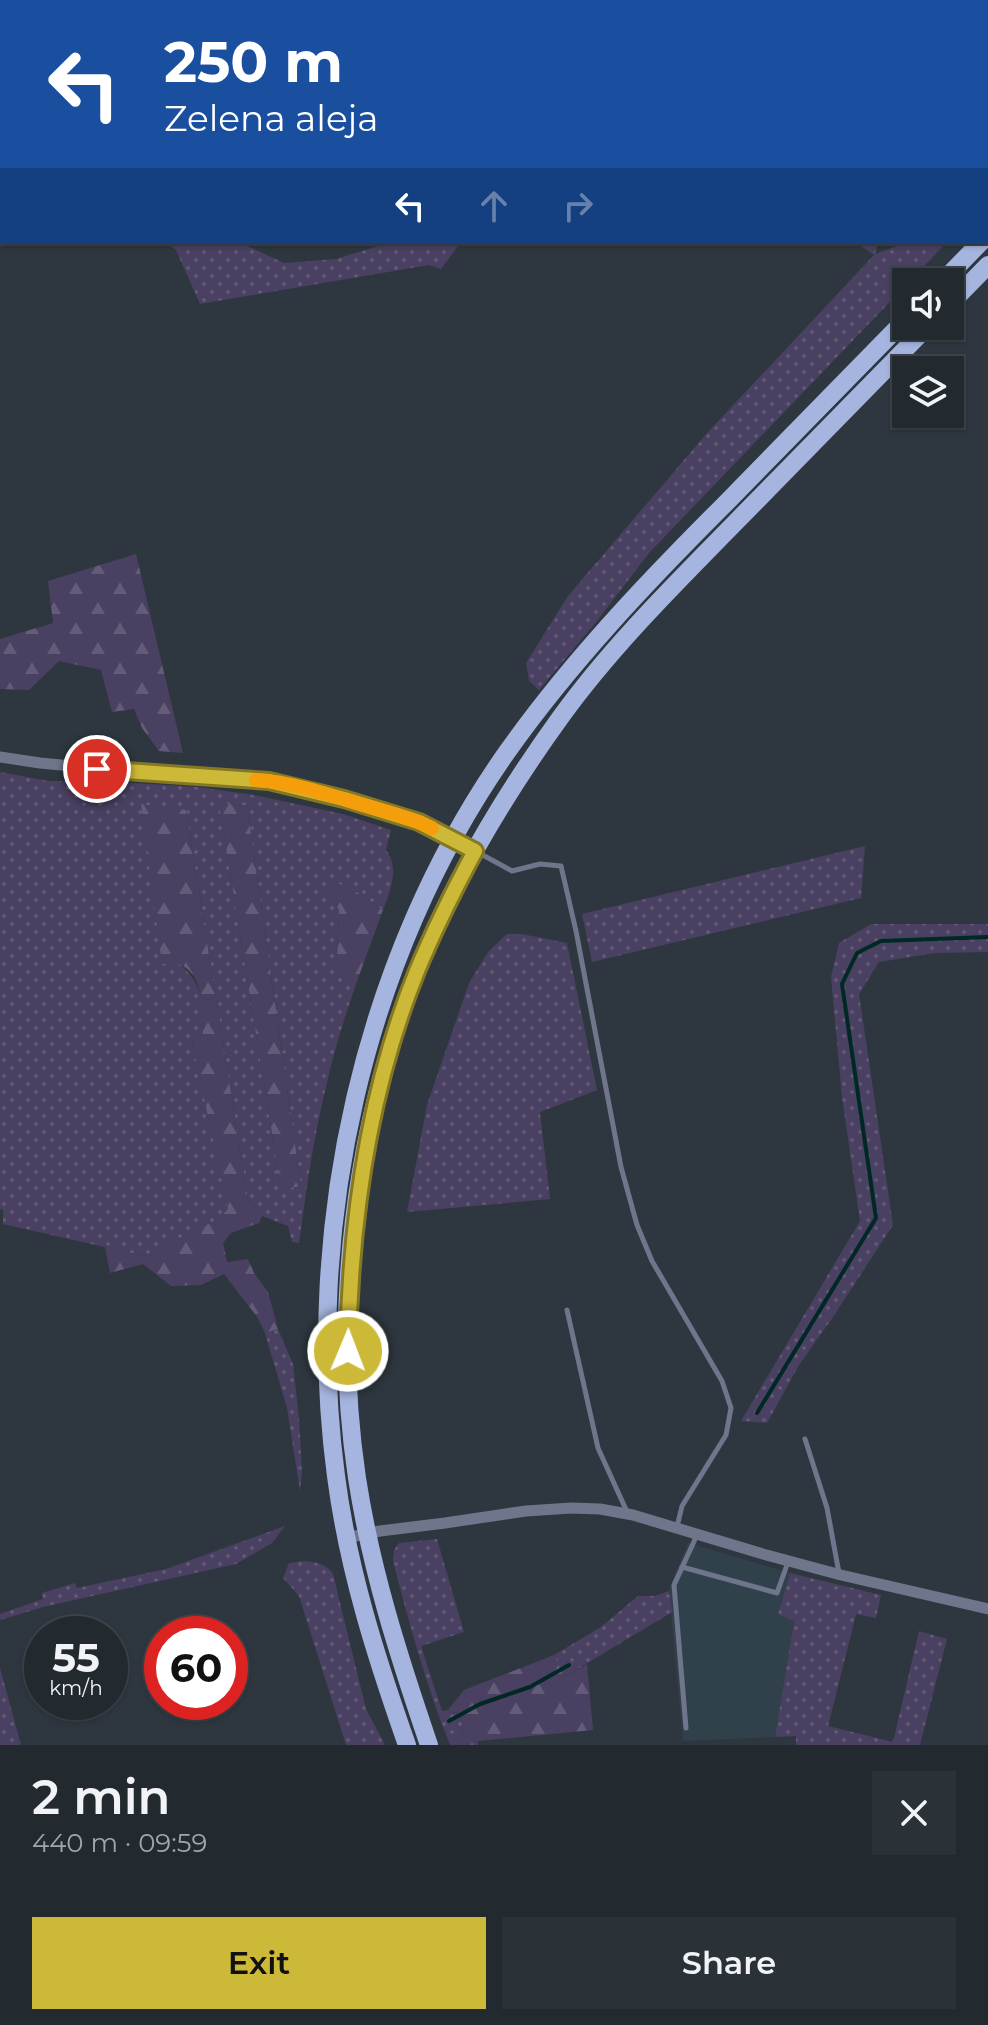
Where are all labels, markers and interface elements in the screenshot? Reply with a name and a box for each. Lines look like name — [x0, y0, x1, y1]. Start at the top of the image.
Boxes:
text: 250 m — [164, 28, 343, 96]
icon: left — [32, 32, 136, 136]
text: Zelena aleja — [164, 96, 379, 140]
icon: left — [388, 184, 432, 228]
icon: ahead — [472, 184, 516, 228]
icon: right — [556, 184, 600, 228]
map controls — [892, 268, 964, 428]
button: sound — [892, 268, 964, 340]
button: layers — [892, 356, 964, 428]
pin — [63, 735, 131, 803]
icon: arrive — [75, 747, 119, 791]
position arrow — [306, 1309, 390, 1393]
speed limit sign: 60 — [144, 1616, 248, 1720]
text: 55 — [52, 1633, 100, 1682]
text: km/h — [49, 1676, 103, 1700]
text: 2 min — [32, 1768, 170, 1826]
button: close — [872, 1771, 956, 1855]
text: 440 m · 09:59 — [32, 1827, 207, 1859]
button: Exit — [32, 1917, 486, 2009]
button: Share — [502, 1917, 956, 2009]

